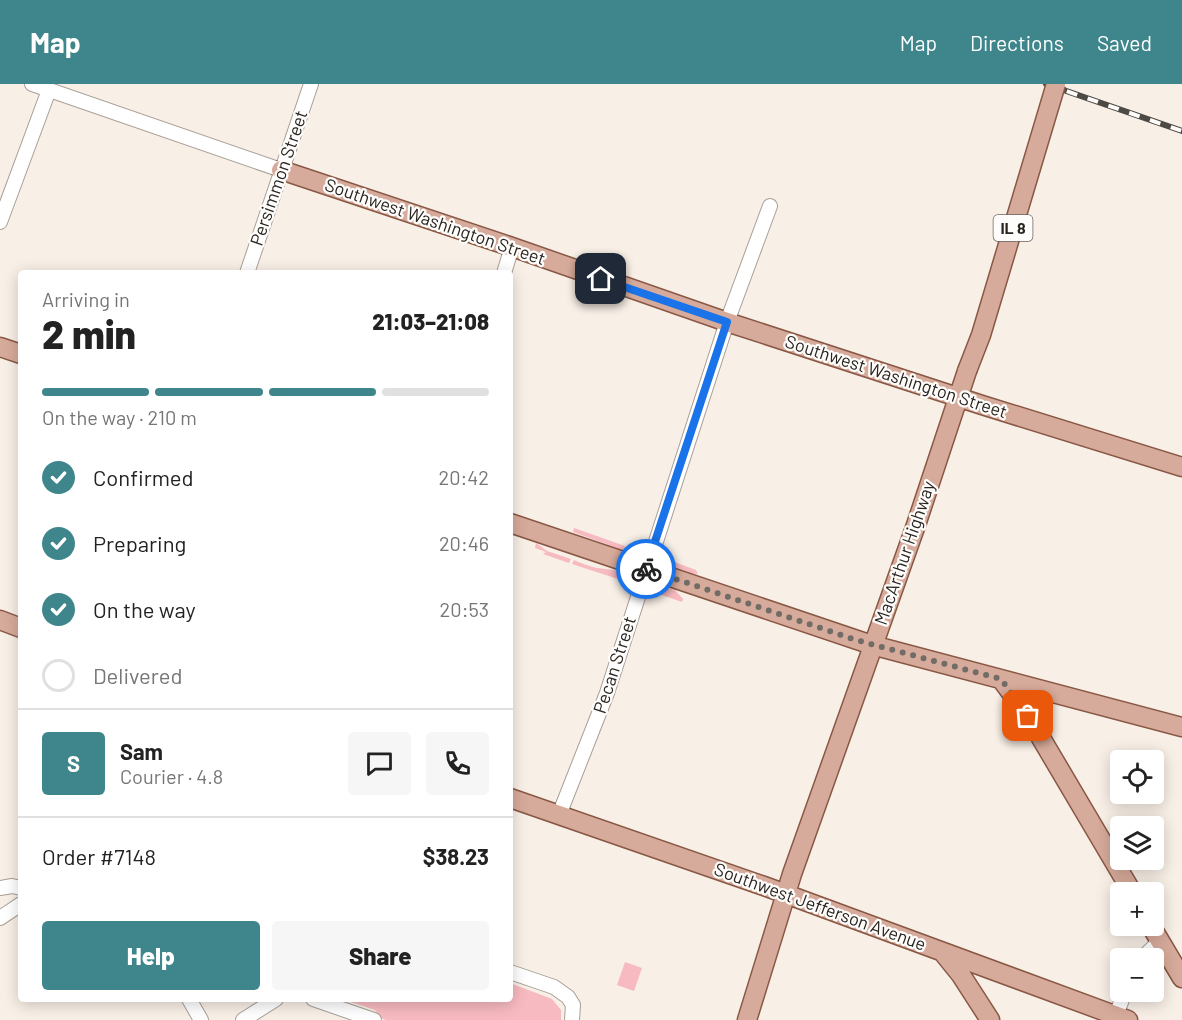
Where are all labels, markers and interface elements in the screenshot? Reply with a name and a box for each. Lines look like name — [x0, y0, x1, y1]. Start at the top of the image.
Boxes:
text: Map — [30, 25, 81, 59]
text: Map — [900, 30, 937, 55]
text: Directions — [970, 30, 1064, 55]
text: Saved — [1097, 30, 1152, 55]
street label: Persimmon Street — [245, 107, 312, 248]
street label: Southwest Washington Street — [322, 173, 549, 269]
road number: IL 8 — [994, 215, 1032, 241]
pin — [575, 253, 626, 304]
icon: home — [584, 262, 617, 295]
text: Arriving in — [42, 287, 130, 311]
text: 21:03–21:08 — [372, 308, 489, 334]
text: 2 min — [42, 310, 136, 357]
street label: Southwest Washington Street — [783, 330, 1010, 422]
text: On the way · 210 m — [42, 405, 197, 429]
icon: check — [42, 461, 75, 494]
text: Confirmed — [93, 464, 193, 490]
text: 20:42 — [438, 465, 489, 489]
street label: MacArthur Highway — [869, 478, 939, 628]
icon: check — [42, 527, 75, 560]
text: Preparing — [93, 530, 186, 556]
text: 20:46 — [439, 531, 489, 555]
courier — [616, 539, 676, 599]
icon: bike — [630, 553, 663, 586]
icon: check — [42, 593, 75, 626]
text: On the way — [93, 596, 196, 622]
text: 20:53 — [440, 597, 489, 621]
street label: Pecan Street — [588, 613, 640, 716]
text: Delivered — [93, 662, 182, 688]
pin — [1002, 690, 1053, 741]
icon: bag — [1011, 699, 1044, 732]
button: chat — [348, 732, 411, 795]
button: phone — [426, 732, 489, 795]
text: Sam — [120, 738, 163, 764]
text: S — [67, 750, 80, 776]
map controls — [1110, 750, 1164, 1002]
button: locate — [1110, 750, 1164, 804]
text: Courier · 4.8 — [120, 764, 223, 788]
button: layers — [1110, 816, 1164, 870]
text: Order #7148 — [42, 843, 156, 869]
text: $38.23 — [423, 843, 489, 869]
street label: Southwest Jefferson Avenue — [711, 857, 929, 955]
button: + — [1110, 882, 1164, 936]
button: Help — [42, 921, 260, 990]
button: Share — [272, 921, 489, 990]
button: − — [1110, 948, 1164, 1002]

